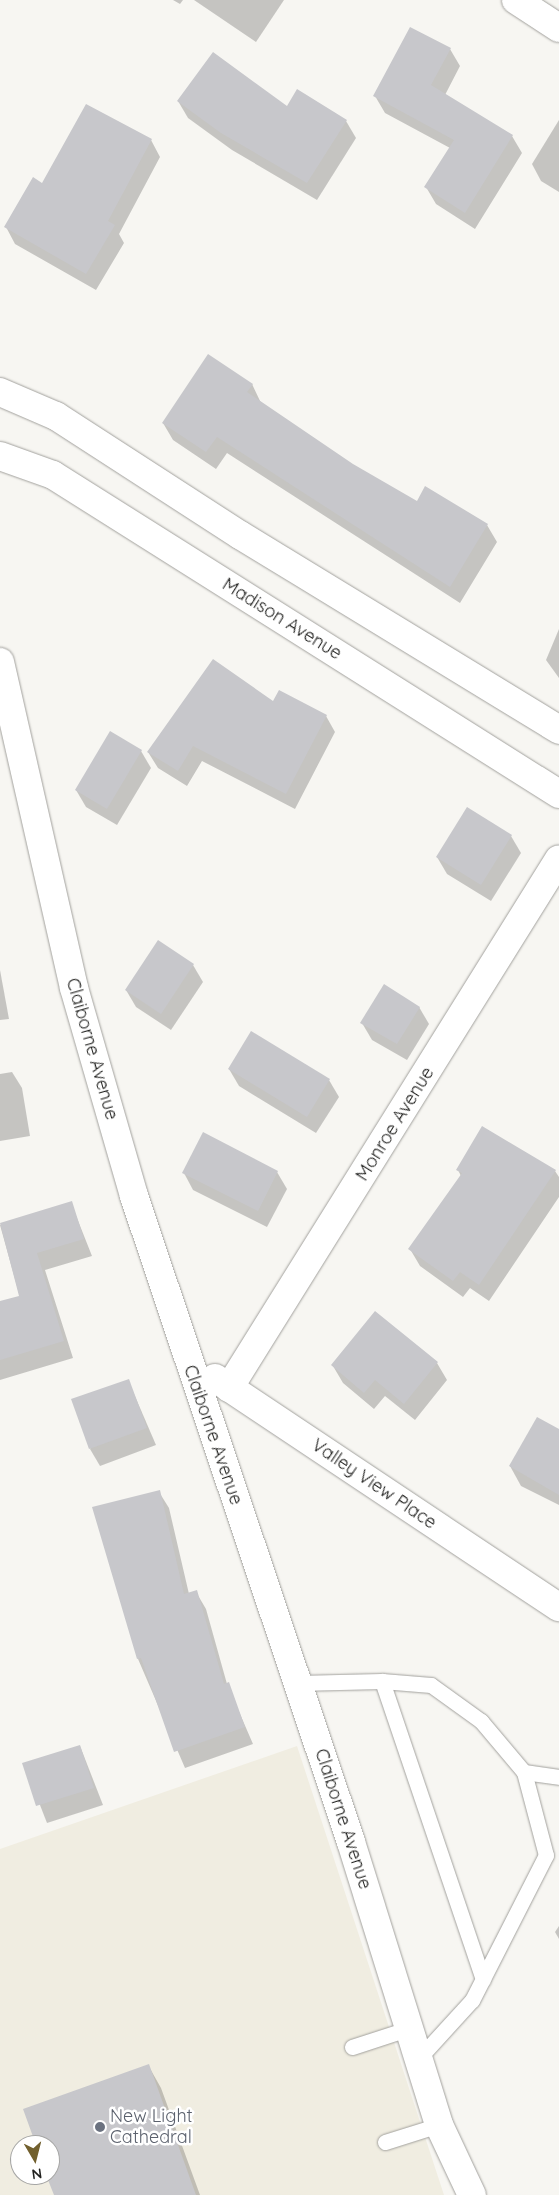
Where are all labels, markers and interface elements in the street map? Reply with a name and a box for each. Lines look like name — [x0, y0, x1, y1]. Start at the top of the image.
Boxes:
street label: Madison Avenue — [218, 574, 346, 664]
street label: Claiborne Avenue — [61, 976, 123, 1122]
street label: Monroe Avenue — [351, 1063, 439, 1185]
street label: Claiborne Avenue — [179, 1362, 247, 1508]
street label: Valley View Place — [308, 1434, 440, 1534]
street label: Claiborne Avenue — [310, 1746, 376, 1892]
place label: New Light Cathedral — [110, 2106, 193, 2148]
marker: New Light Cathedral — [94, 2121, 106, 2133]
north arrow — [10, 2135, 60, 2185]
text: N — [31, 2164, 43, 2183]

